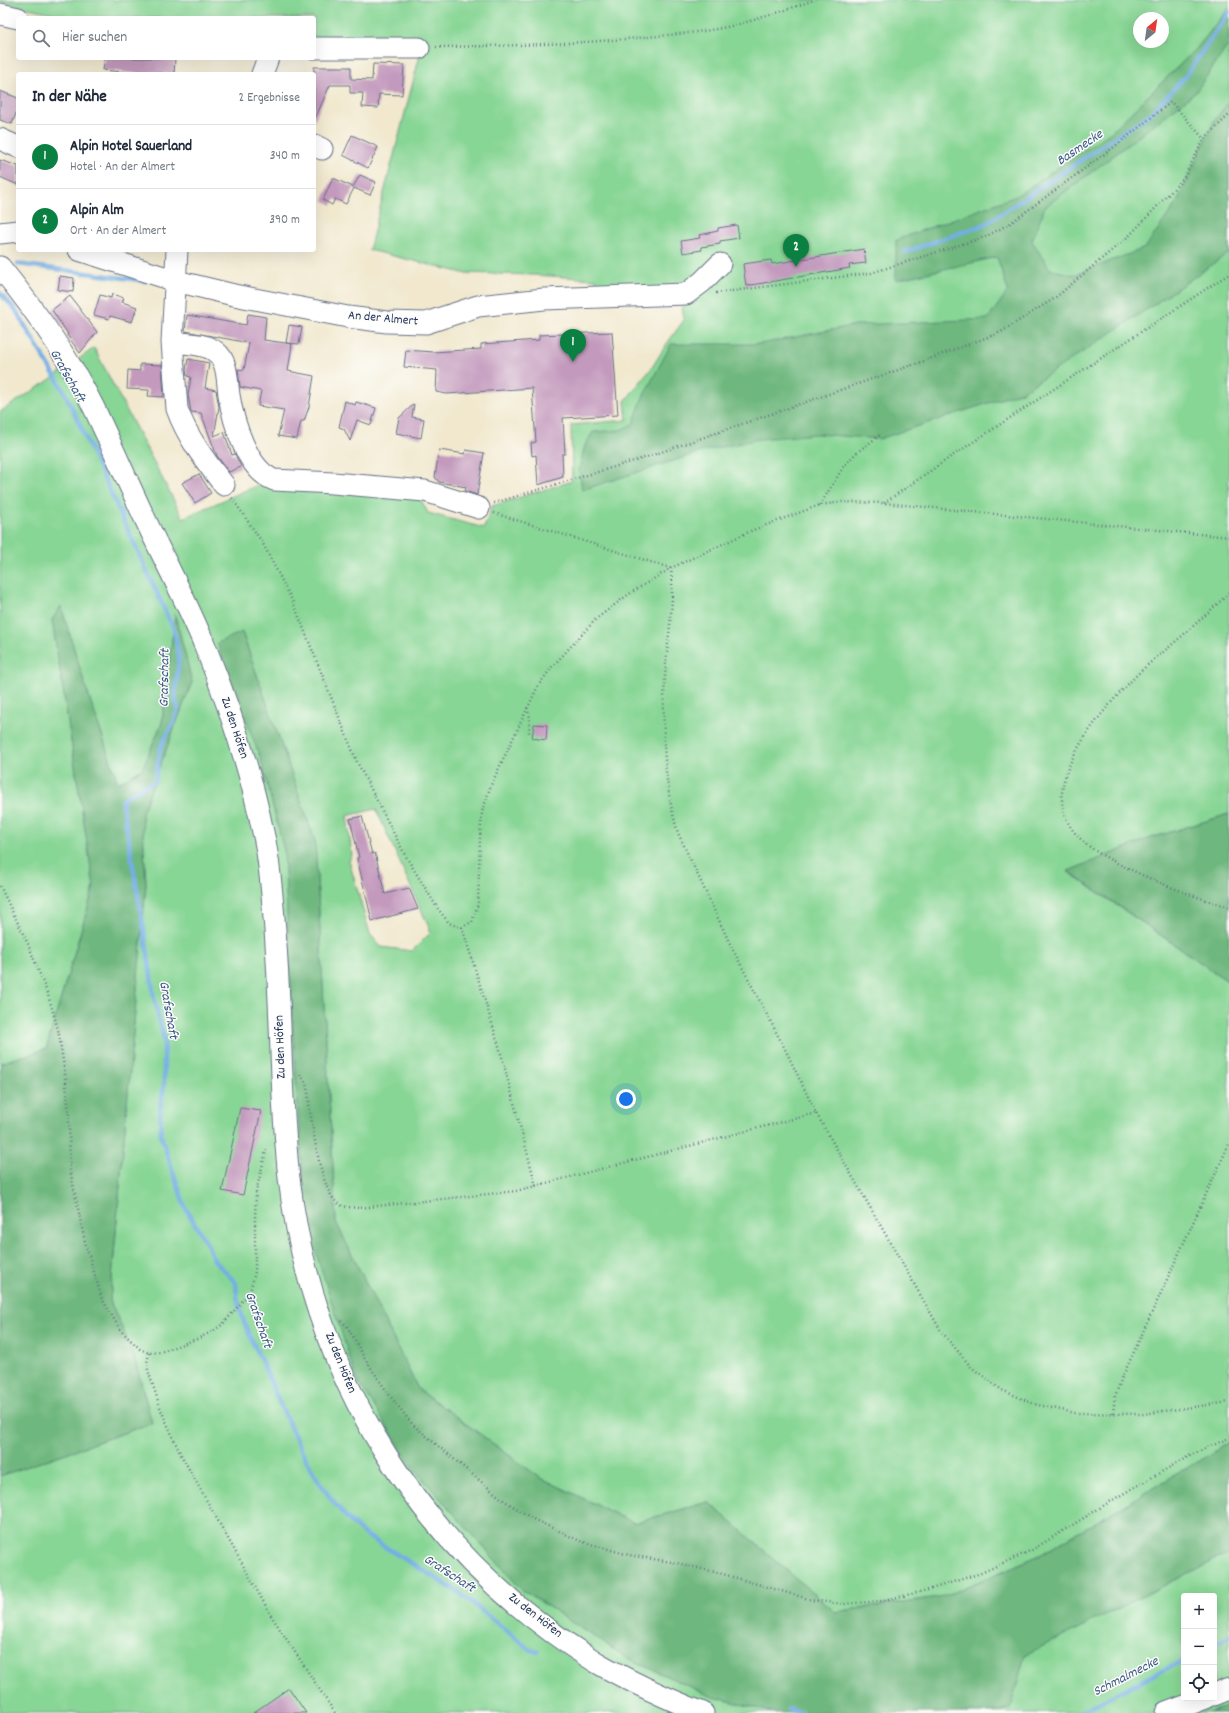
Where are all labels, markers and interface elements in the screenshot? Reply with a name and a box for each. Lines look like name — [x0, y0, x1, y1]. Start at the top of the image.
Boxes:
north arrow — [1133, 12, 1169, 48]
search box — [16, 16, 316, 60]
icon: search — [30, 27, 52, 49]
text: Hier suchen — [62, 27, 127, 49]
text: In der Nähe — [32, 86, 107, 110]
text: 2 Ergebnisse — [239, 89, 300, 108]
water label: Basmecke — [1053, 125, 1108, 171]
text: Alpin Hotel Sauerland — [70, 136, 192, 158]
text: 1 — [44, 147, 46, 166]
text: 340 m — [270, 147, 300, 166]
text: Hotel · An der Almert — [70, 158, 175, 177]
text: Alpin Alm — [70, 200, 124, 222]
text: 2 — [42, 211, 48, 230]
text: 390 m — [269, 211, 300, 230]
text: Ort · An der Almert — [70, 222, 166, 241]
pin: 2 — [783, 234, 809, 267]
street label: An der Almert — [347, 306, 419, 332]
pin: 1 — [560, 329, 586, 362]
water label: Grafschaft — [44, 346, 91, 408]
water label: Grafschaft — [154, 647, 176, 707]
street label: Zu den Höfen — [215, 695, 253, 761]
water label: Grafschaft — [153, 980, 183, 1042]
street label: Zu den Höfen — [270, 1015, 292, 1079]
your location — [616, 1089, 636, 1109]
water label: Grafschaft — [239, 1289, 278, 1353]
street label: Zu den Höfen — [319, 1330, 361, 1396]
water label: Grafschaft — [419, 1550, 480, 1599]
street label: Zu den Höfen — [504, 1589, 566, 1643]
map controls — [1181, 1593, 1217, 1701]
button: + — [1181, 1593, 1217, 1629]
button: − — [1181, 1629, 1217, 1665]
water label: Schmalmecke — [1090, 1652, 1163, 1702]
button: locate — [1181, 1665, 1217, 1701]

